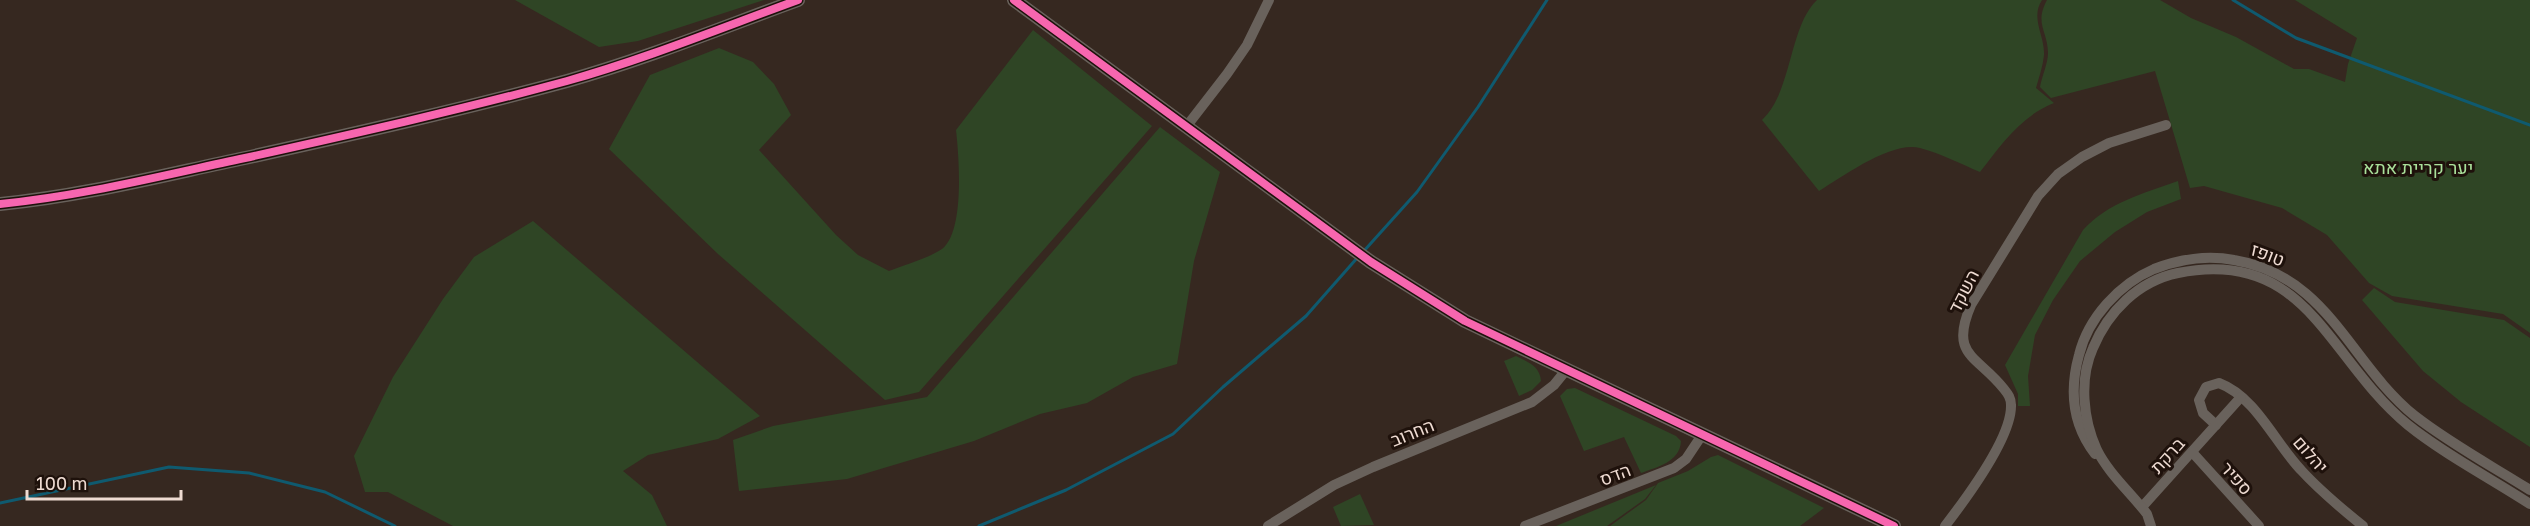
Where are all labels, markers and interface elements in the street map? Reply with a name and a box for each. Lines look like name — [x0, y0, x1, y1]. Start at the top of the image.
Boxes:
park label: יער קריית אתא — [2363, 156, 2473, 178]
street label: טופז — [2248, 238, 2288, 270]
street label: השקד — [1943, 266, 1983, 316]
street label: החרוב — [1387, 413, 1437, 451]
street label: יהלום — [2289, 431, 2333, 477]
street label: ברקת — [2145, 432, 2189, 478]
street label: ספיר — [2216, 457, 2258, 499]
street label: הדס — [1596, 458, 1634, 490]
scale bar — [27, 463, 182, 501]
text: 100 m — [36, 472, 87, 494]

